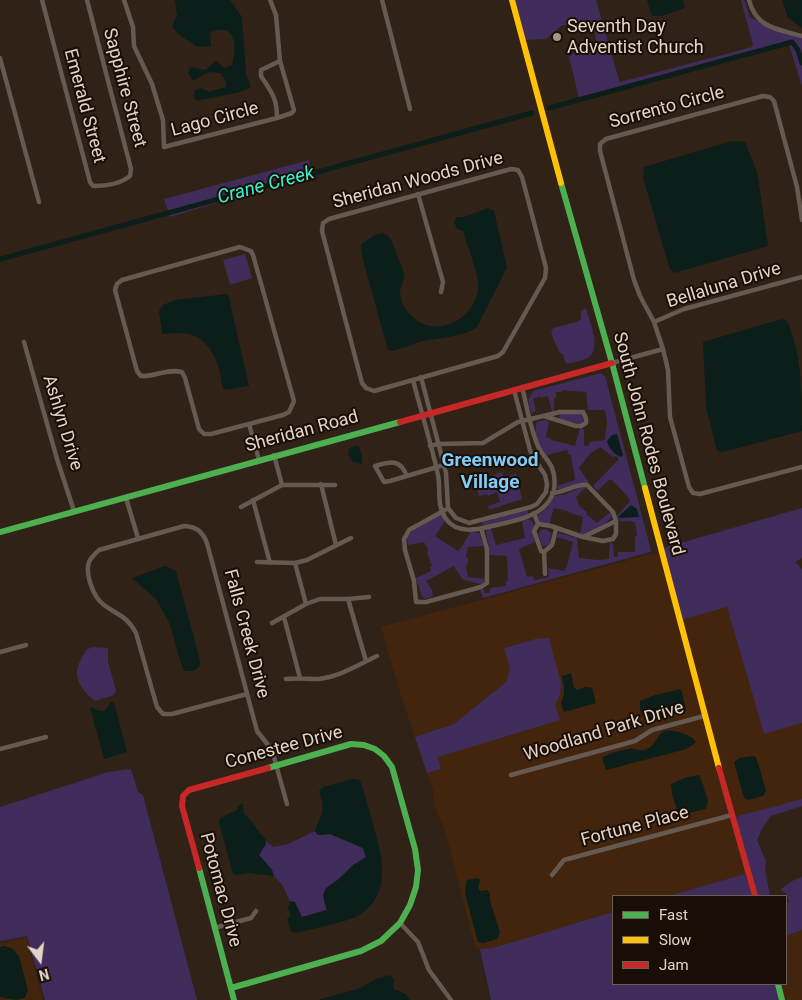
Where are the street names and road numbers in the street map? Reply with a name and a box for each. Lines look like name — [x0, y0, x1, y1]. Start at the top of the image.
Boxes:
street label: Sapphire Street — [98, 26, 150, 150]
street label: Emerald Street — [58, 46, 110, 166]
street label: Sorrento Circle — [607, 82, 727, 134]
street label: Lago Circle — [169, 98, 261, 142]
street label: Sheridan Woods Drive — [330, 148, 506, 214]
street label: Bellaluna Drive — [664, 258, 784, 314]
street label: South John Rodes Boulevard — [608, 330, 688, 558]
street label: Ashlyn Drive — [37, 373, 87, 473]
street label: Sheridan Road — [243, 407, 361, 457]
street label: Falls Creek Drive — [218, 567, 274, 701]
street label: Woodland Park Drive — [521, 697, 687, 767]
street label: Conestee Drive — [223, 722, 345, 774]
street label: Fortune Place — [579, 802, 691, 852]
street label: Potomac Drive — [194, 831, 246, 949]

